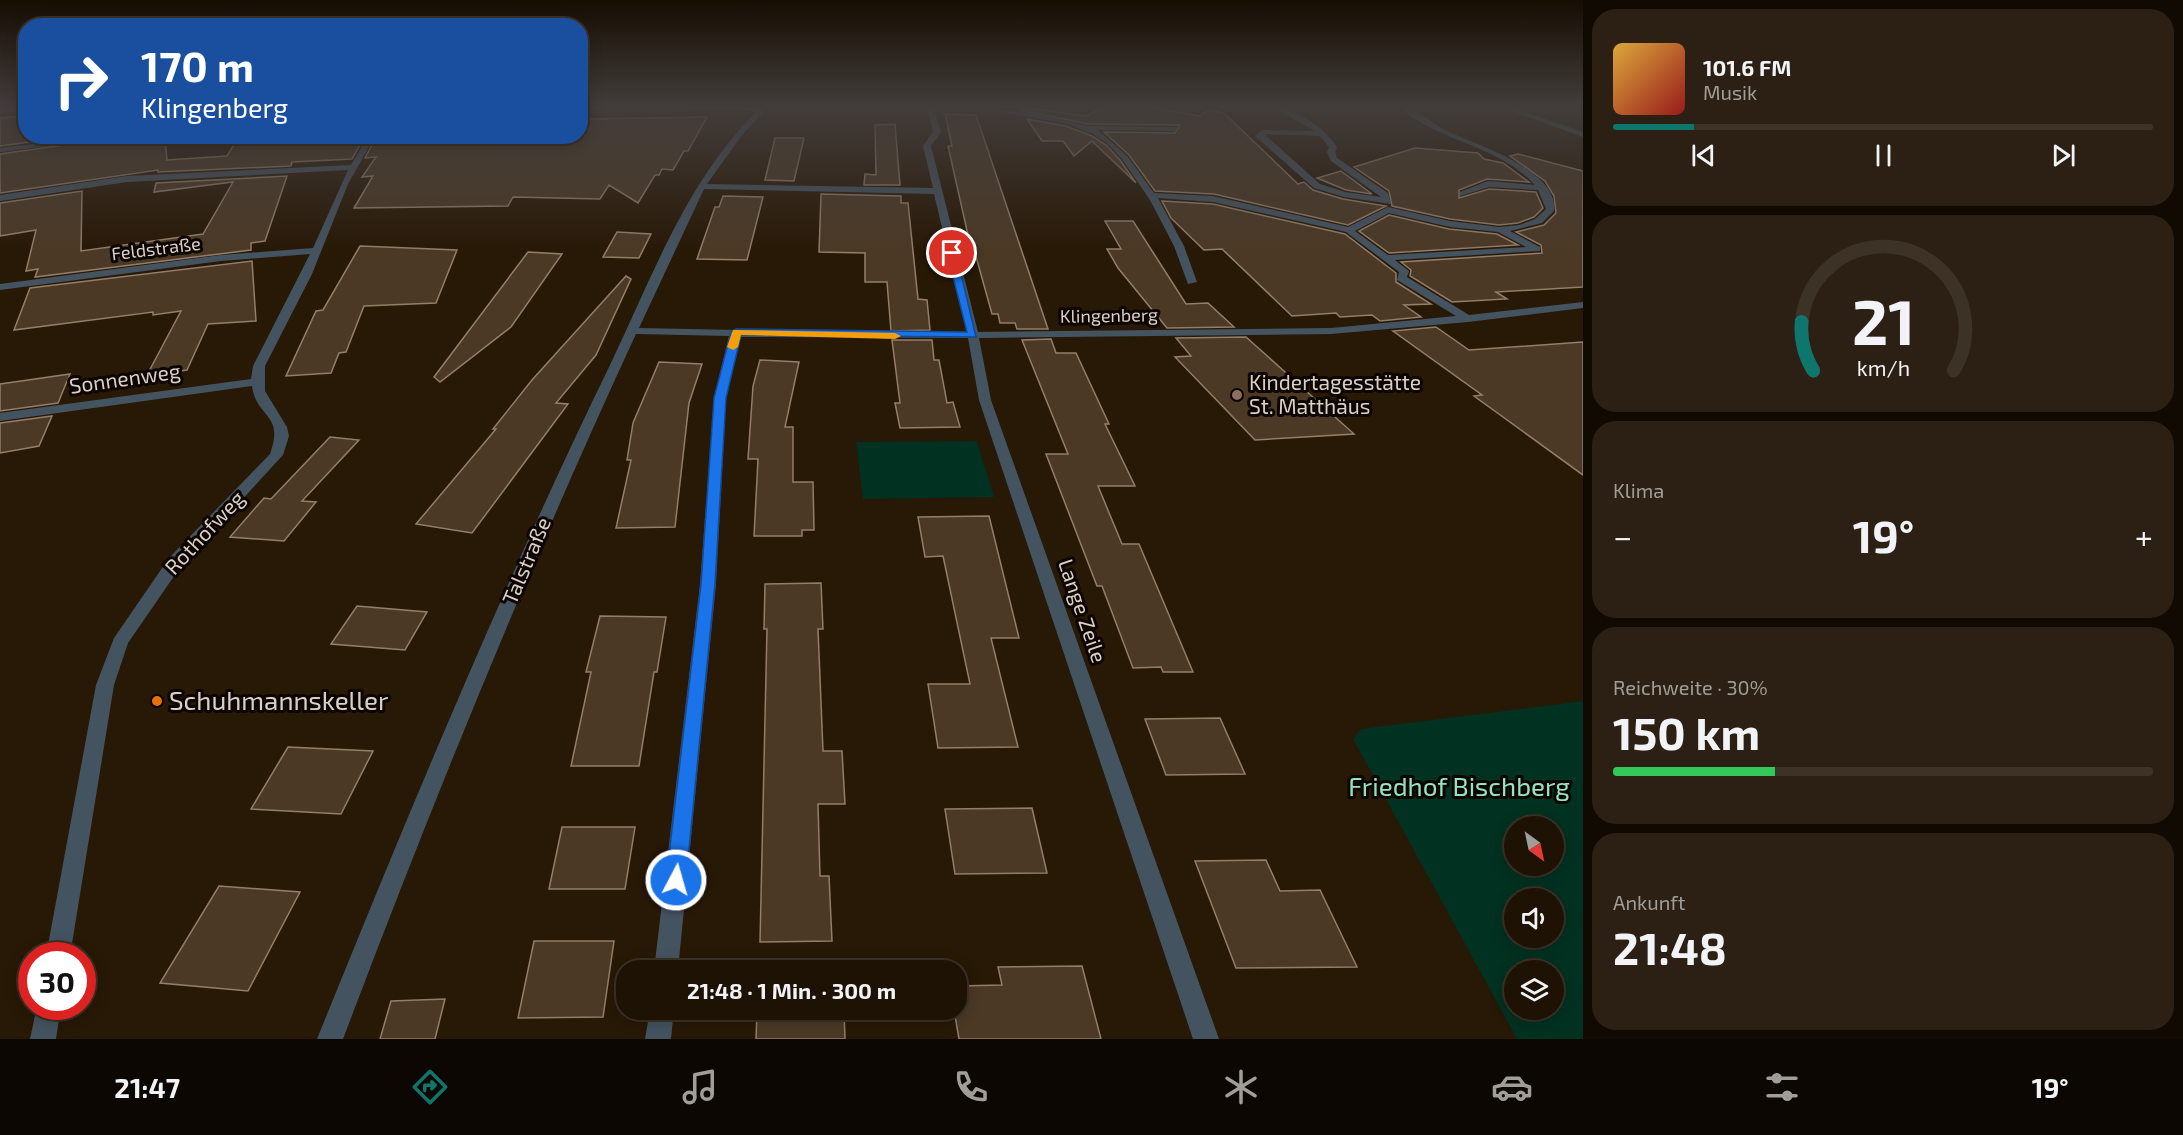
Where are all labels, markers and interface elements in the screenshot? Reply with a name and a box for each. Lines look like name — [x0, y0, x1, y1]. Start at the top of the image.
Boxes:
text: 170 m — [141, 40, 254, 90]
icon: right — [42, 42, 120, 120]
text: 101.6 FM — [1703, 54, 1791, 80]
text: Musik — [1703, 80, 1757, 104]
text: Klingenberg — [141, 91, 288, 123]
icon: previous — [1687, 139, 1720, 172]
icon: pause — [1867, 139, 1900, 172]
icon: next — [2047, 139, 2080, 172]
pin — [926, 227, 977, 278]
street label: Feldstraße — [110, 232, 202, 264]
icon: arrive — [935, 236, 968, 269]
text: 21 — [1851, 283, 1915, 358]
street label: Klingenberg — [1060, 303, 1158, 327]
text: km/h — [1856, 355, 1910, 380]
street label: Sonnenweg — [68, 357, 182, 398]
place label: Kindertagesstätte St. Matthäus — [1249, 369, 1421, 418]
marker: Kindertagesstätte St. Matthäus — [1230, 388, 1244, 402]
text: Klima — [1613, 478, 1664, 502]
street label: Rothofweg — [159, 485, 249, 579]
text: 19° — [1853, 508, 1914, 562]
street label: Talstraße — [496, 513, 555, 608]
text: − — [1613, 516, 1632, 556]
text: + — [2135, 516, 2153, 556]
street label: Lange Zeile — [1054, 555, 1113, 666]
text: Reichweite · 30% — [1613, 675, 1768, 699]
place label: Schuhmannskeller — [169, 684, 388, 715]
marker: Schuhmannskeller — [150, 694, 164, 708]
text: 150 km — [1613, 705, 1760, 759]
park label: Friedhof Bischberg — [1348, 770, 1570, 801]
north arrow — [1504, 816, 1564, 876]
map controls — [1504, 816, 1564, 1020]
position arrow — [644, 848, 708, 912]
button: sound — [1504, 888, 1564, 948]
text: Ankunft — [1613, 890, 1685, 914]
text: 21:48 — [1613, 920, 1727, 974]
speed limit sign: 30 — [18, 942, 96, 1020]
button: layers — [1504, 960, 1564, 1020]
text: 21:48 · 1 Min. · 300 m — [687, 977, 896, 1003]
icon: directions — [409, 1066, 451, 1108]
icon: music — [679, 1066, 721, 1108]
icon: phone — [950, 1066, 992, 1108]
icon: climate — [1220, 1066, 1262, 1108]
icon: car — [1491, 1066, 1533, 1108]
icon: filters — [1761, 1066, 1803, 1108]
text: 21:47 — [114, 1071, 180, 1103]
text: 19° — [2032, 1071, 2069, 1103]

